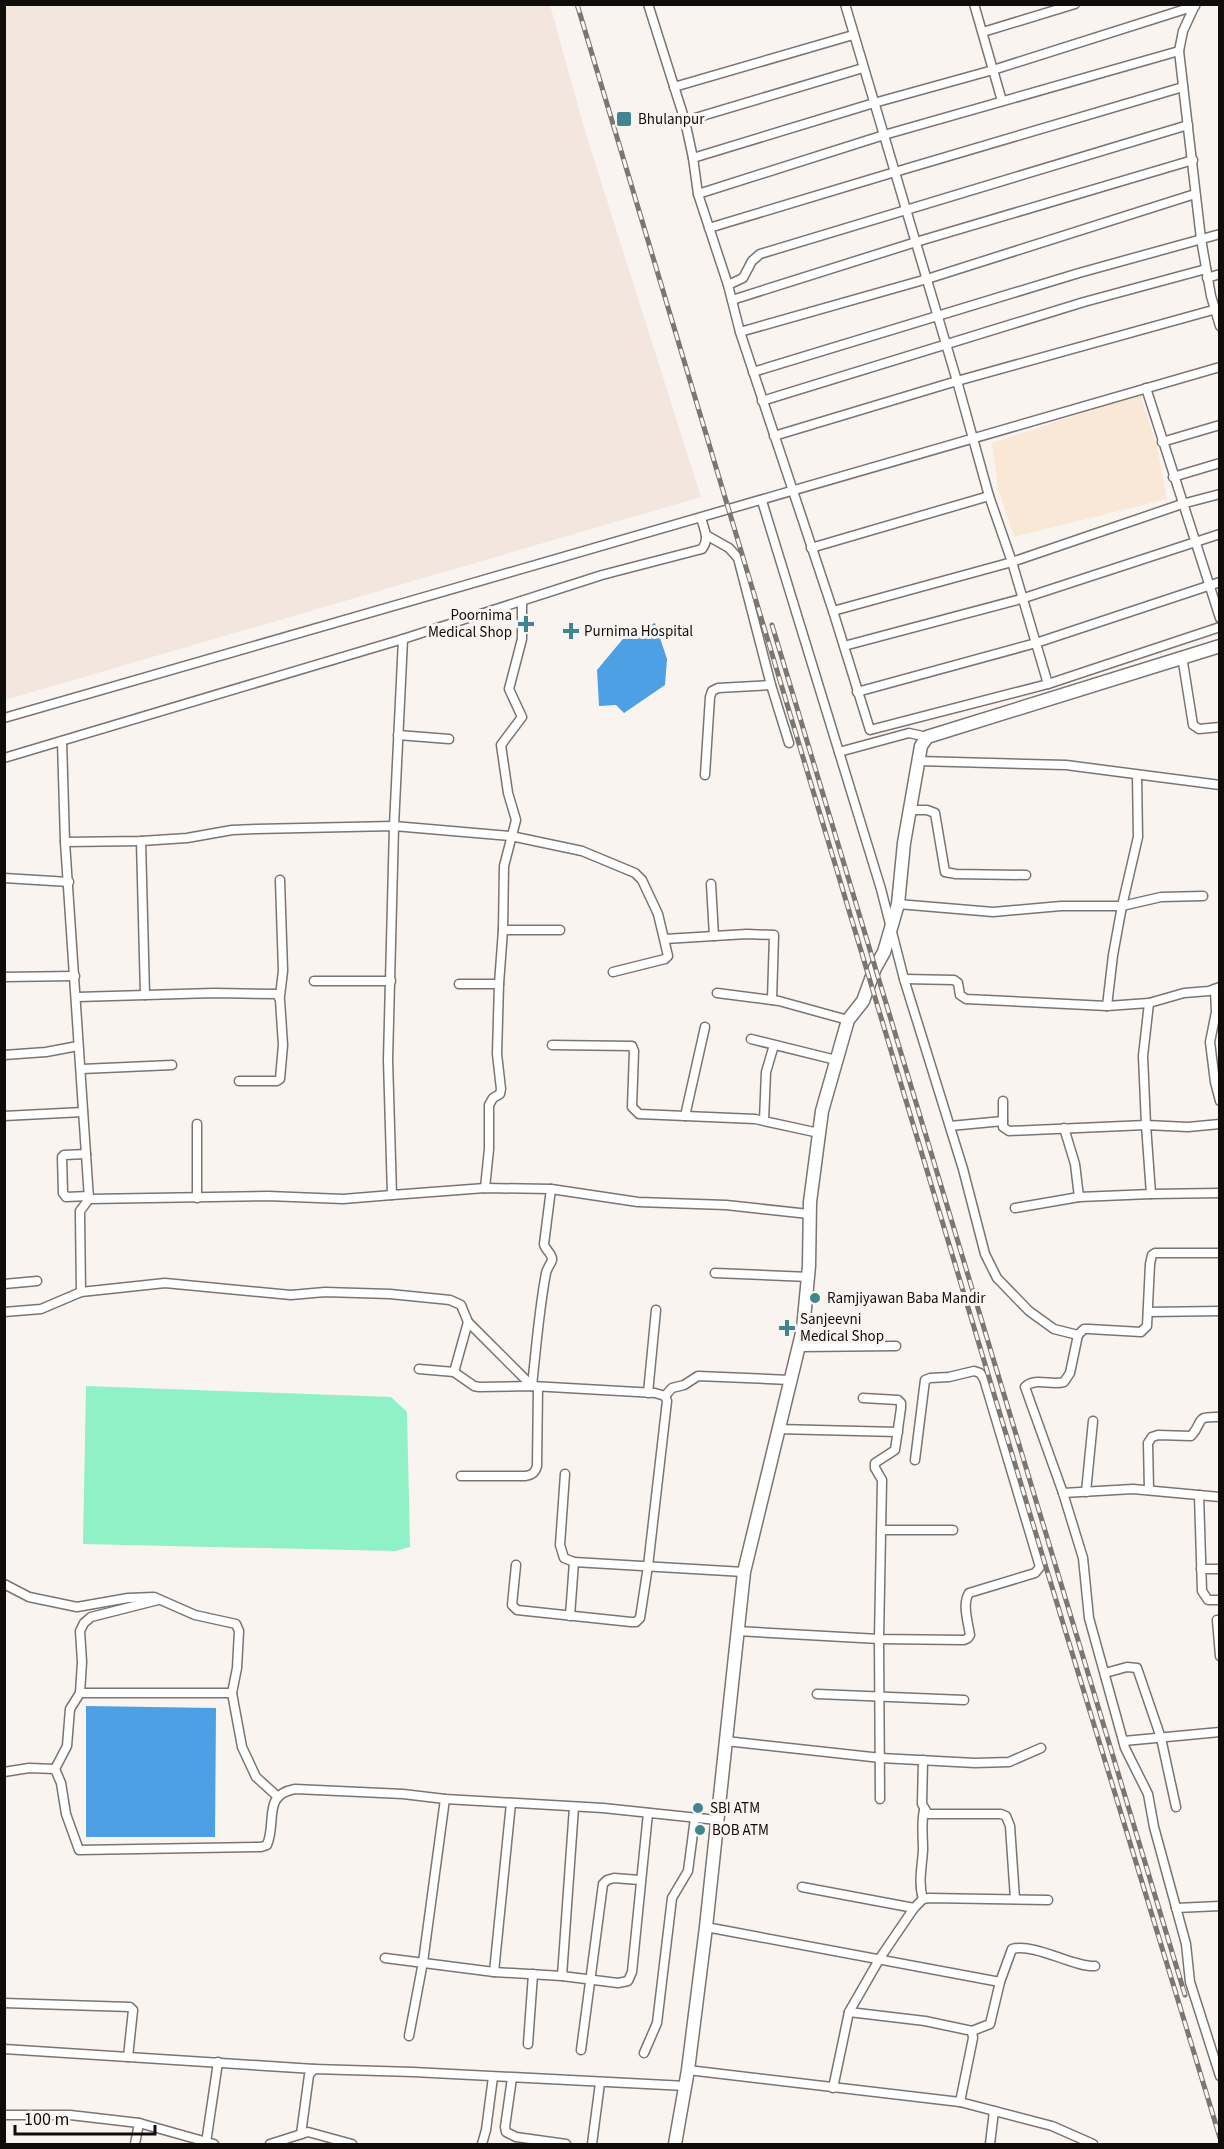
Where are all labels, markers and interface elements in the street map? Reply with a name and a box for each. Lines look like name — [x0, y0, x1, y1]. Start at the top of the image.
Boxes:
place label: Bhulanpur — [638, 109, 705, 130]
marker: Bhulanpur — [615, 110, 633, 128]
place label: Poornima Medical Shop — [428, 605, 512, 643]
marker: Poornima Medical Shop — [517, 615, 535, 633]
place label: Purnima Hospital — [584, 621, 693, 642]
marker: Purnima Hospital — [562, 622, 580, 640]
place label: Ramjiyawan Baba Mandir — [827, 1288, 986, 1309]
marker: Ramjiyawan Baba Mandir — [808, 1291, 822, 1305]
place label: Sanjeevni Medical Shop — [800, 1309, 884, 1347]
marker: Sanjeevni Medical Shop — [778, 1319, 796, 1337]
place label: SBI ATM — [710, 1798, 760, 1819]
marker: SBI ATM — [691, 1801, 705, 1815]
place label: BOB ATM — [712, 1820, 769, 1841]
marker: BOB ATM — [693, 1823, 707, 1837]
scale bar — [15, 2098, 154, 2136]
text: 100 m — [24, 2107, 69, 2132]

